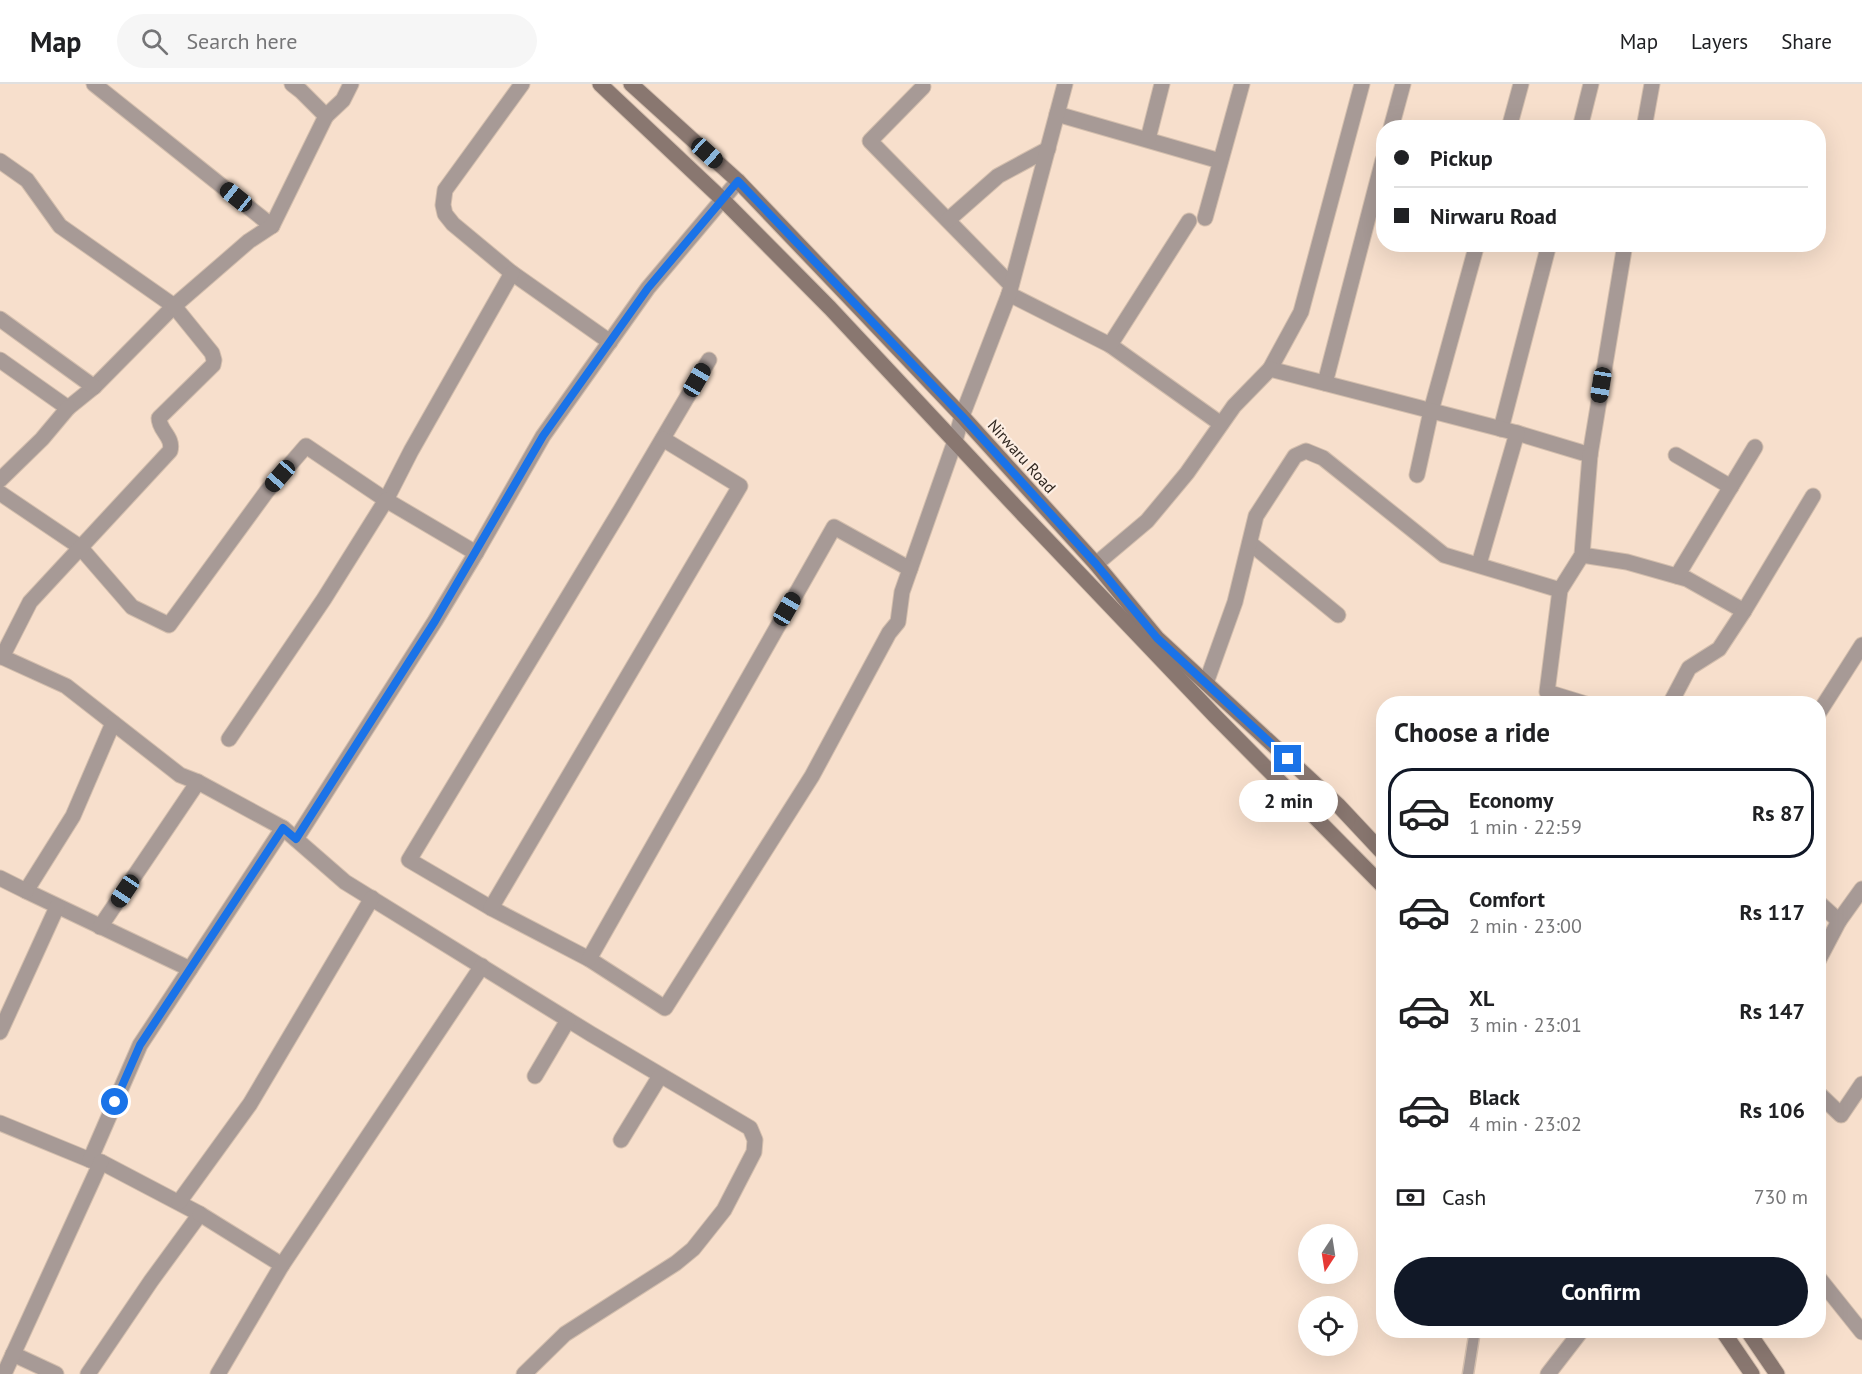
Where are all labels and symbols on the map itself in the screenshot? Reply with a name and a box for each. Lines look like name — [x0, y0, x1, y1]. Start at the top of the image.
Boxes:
car — [688, 134, 726, 172]
car — [216, 179, 256, 215]
car — [680, 360, 714, 400]
car — [1589, 366, 1613, 404]
street label: Nirwaru Road — [984, 415, 1060, 497]
car — [261, 457, 299, 495]
car — [770, 589, 804, 629]
route end — [1274, 745, 1301, 772]
callout: 2 min — [1238, 780, 1338, 822]
car — [107, 871, 143, 911]
route start — [101, 1088, 128, 1115]
north arrow — [1298, 1224, 1358, 1284]

